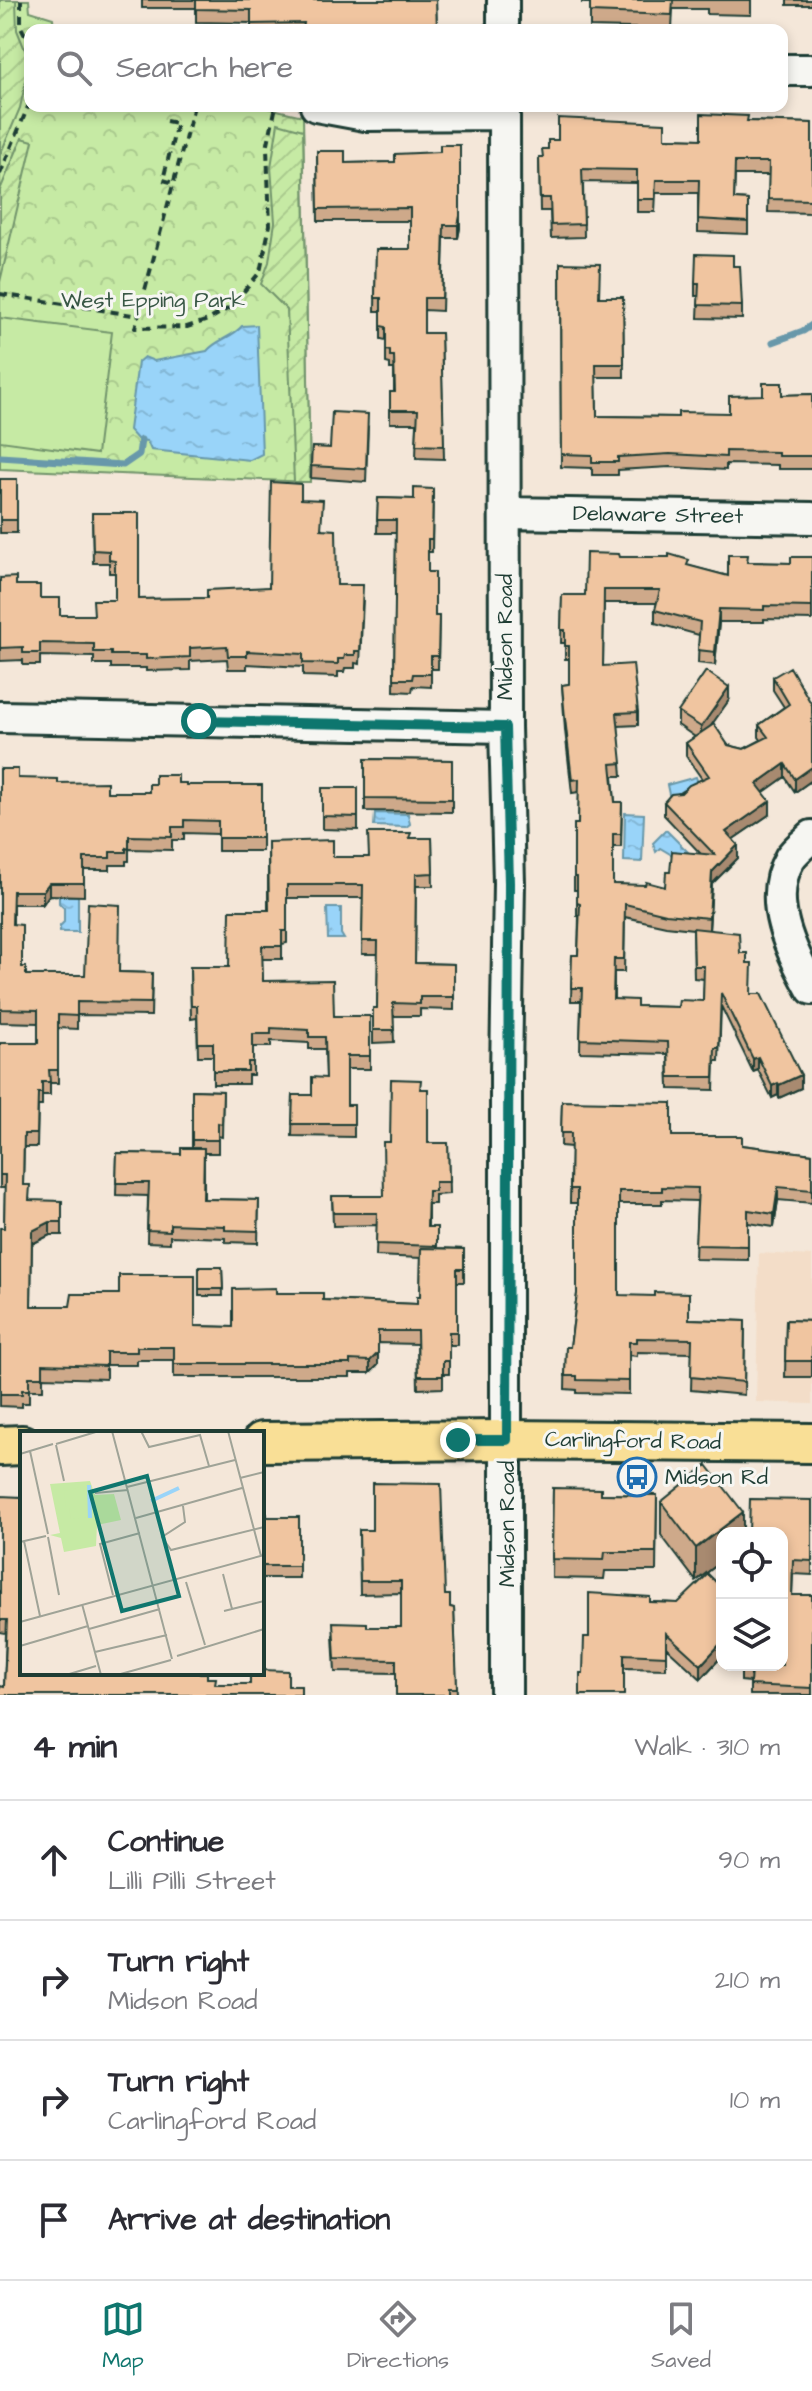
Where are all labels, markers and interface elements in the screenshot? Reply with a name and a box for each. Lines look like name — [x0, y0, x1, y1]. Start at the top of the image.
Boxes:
search box — [24, 24, 788, 112]
icon: search — [52, 46, 96, 90]
text: Search here — [116, 47, 293, 89]
park label: West Epping Park — [61, 285, 246, 317]
street label: Delaware Street — [572, 498, 744, 532]
street label: Midson Road — [490, 574, 521, 700]
route start — [181, 703, 217, 739]
route end — [440, 1422, 476, 1458]
street label: Carlingford Road — [545, 1424, 721, 1459]
inset map — [20, 1431, 264, 1675]
bus stop icon: Midson Rd — [616, 1456, 658, 1498]
street label: Midson Road — [492, 1461, 523, 1587]
place label: Midson Rd — [665, 1462, 768, 1493]
map controls — [716, 1527, 788, 1671]
button: locate — [716, 1527, 788, 1599]
button: layers — [716, 1599, 788, 1671]
text: 4 min — [32, 1723, 117, 1771]
text: Walk · 310 m — [634, 1729, 780, 1765]
text: Continue — [108, 1821, 224, 1863]
icon: ahead — [32, 1838, 76, 1882]
text: 90 m — [718, 1842, 780, 1878]
text: Lilli Pilli Street — [108, 1863, 276, 1899]
text: Turn right — [108, 1941, 249, 1983]
icon: right — [32, 1958, 76, 2002]
text: 210 m — [715, 1962, 780, 1998]
text: Midson Road — [108, 1983, 258, 2019]
text: Turn right — [108, 2061, 249, 2103]
icon: right — [32, 2078, 76, 2122]
text: 10 m — [730, 2082, 780, 2118]
text: Carlingford Road — [108, 2103, 316, 2139]
icon: arrive — [32, 2198, 76, 2242]
text: Arrive at destination — [108, 2199, 390, 2241]
tab: Map — [101, 2297, 145, 2376]
tab: Directions — [347, 2297, 449, 2376]
tab: Saved — [651, 2297, 711, 2376]

